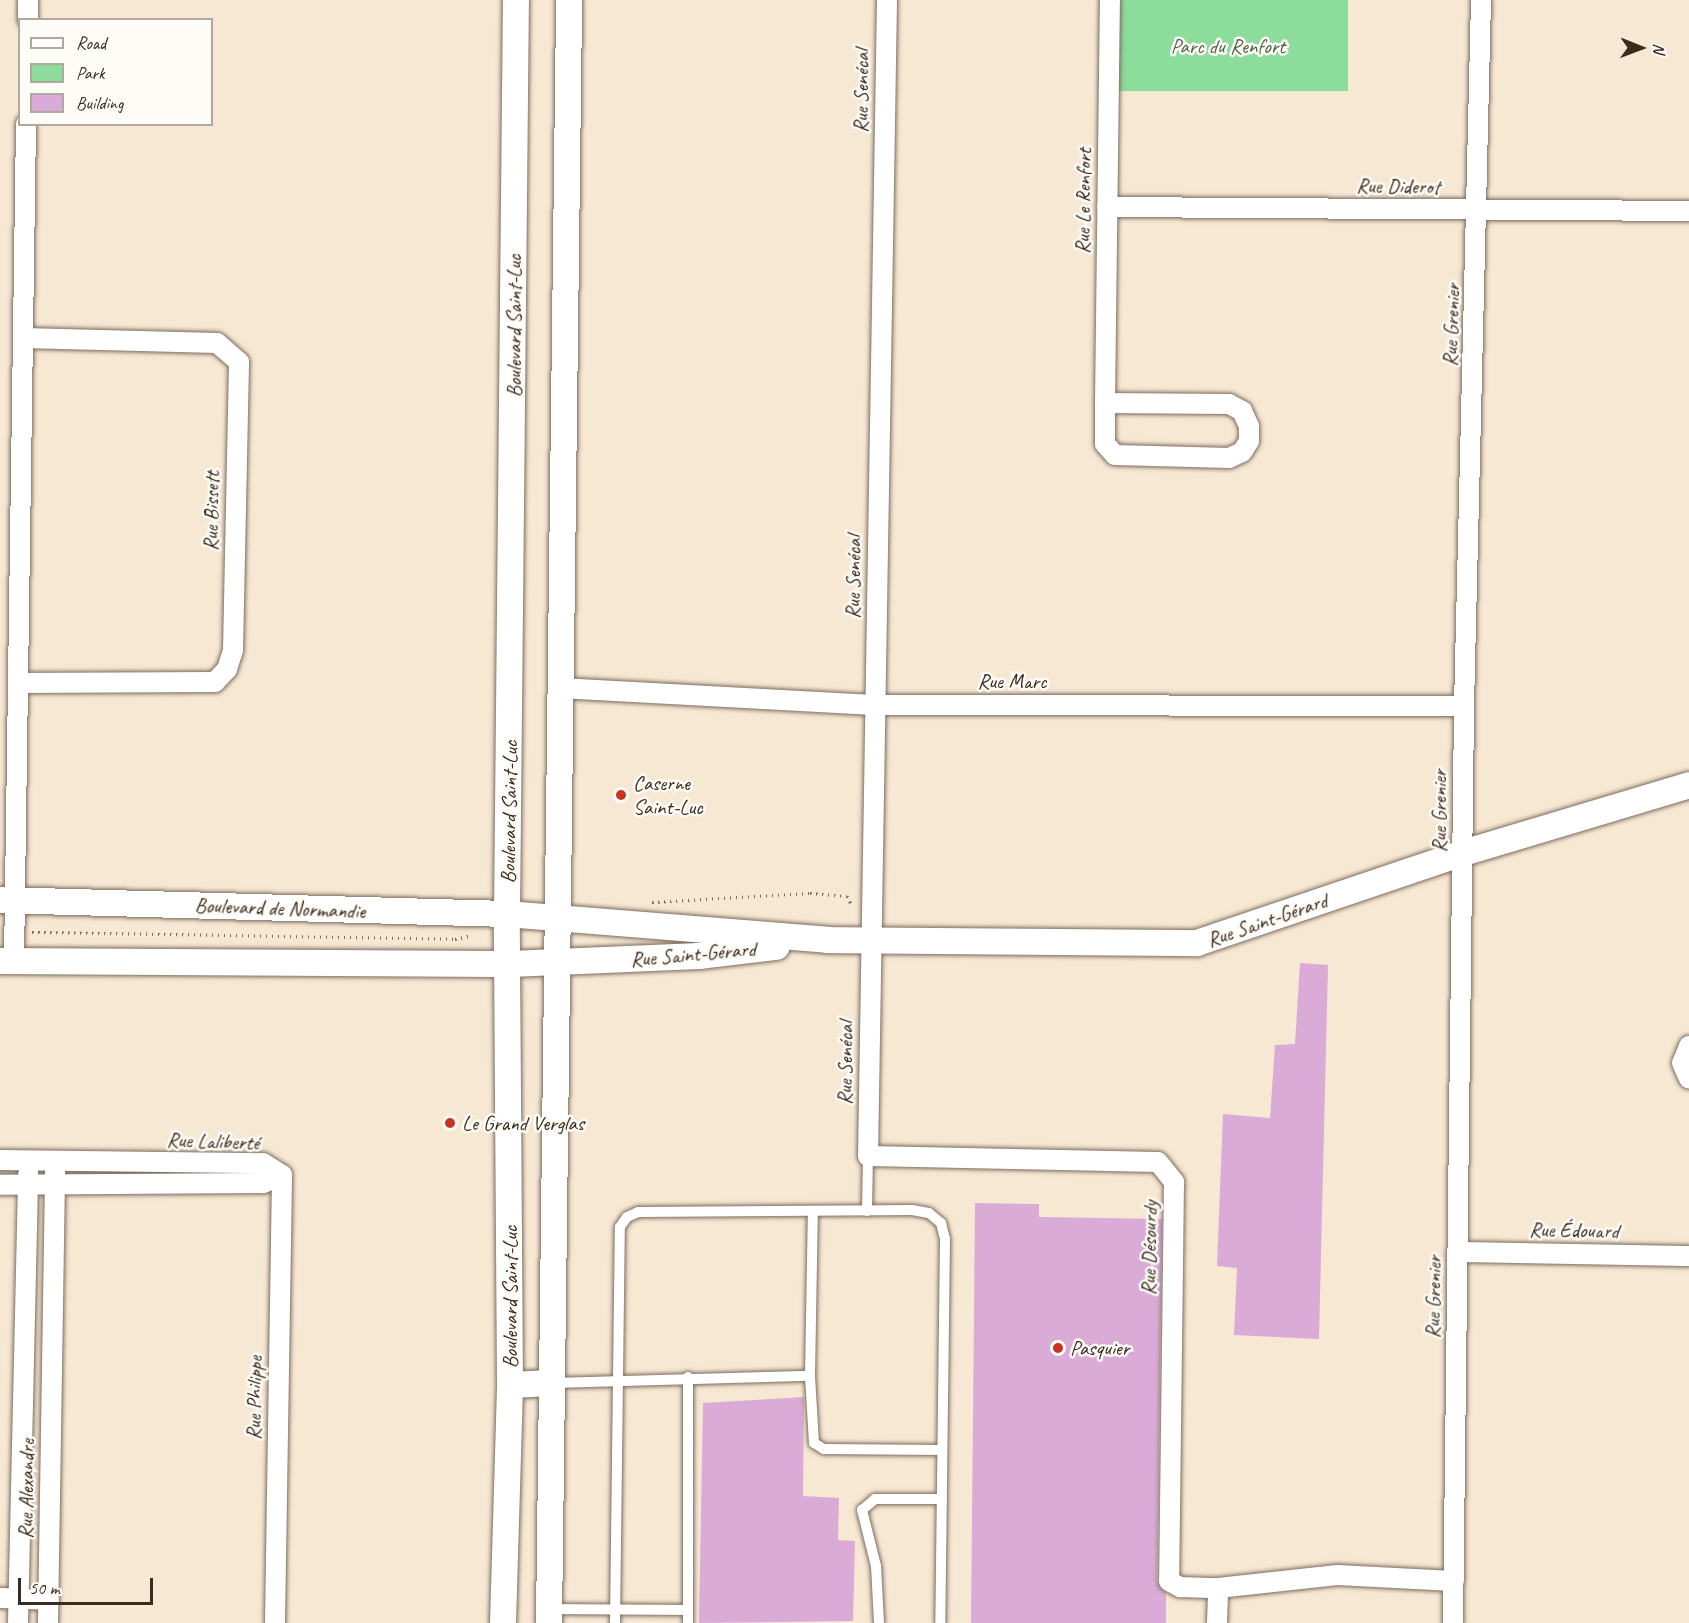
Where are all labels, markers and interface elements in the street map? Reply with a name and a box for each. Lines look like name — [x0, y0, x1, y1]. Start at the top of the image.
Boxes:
legend — [18, 18, 213, 126]
north arrow — [1611, 18, 1671, 78]
text: Road — [76, 32, 106, 54]
park label: Parc du Renfort — [1171, 33, 1285, 59]
text: N — [1649, 43, 1669, 53]
street label: Rue Senécal — [848, 49, 874, 133]
text: Park — [76, 62, 105, 84]
text: Building — [76, 92, 123, 114]
street label: Rue Le Renfort — [1069, 148, 1097, 254]
street label: Rue Diderot — [1356, 173, 1440, 199]
street label: Boulevard Saint-Luc — [501, 254, 527, 398]
street label: Rue Grenier — [1437, 283, 1465, 367]
street label: Rue Bissett — [198, 471, 224, 551]
street label: Rue Senécal — [840, 535, 866, 619]
street label: Rue Marc — [977, 668, 1047, 694]
street label: Boulevard Saint-Luc — [495, 740, 523, 884]
place label: Caserne Saint-Luc — [633, 770, 703, 820]
street label: Rue Grenier — [1426, 770, 1452, 852]
marker: Caserne Saint-Luc — [614, 788, 628, 802]
street label: Rue Saint-Gérard — [1203, 888, 1331, 952]
street label: Boulevard de Normandie — [194, 892, 366, 924]
street label: Rue Saint-Gérard — [629, 936, 757, 972]
street label: Rue Senécal — [832, 1021, 858, 1105]
place label: Le Grand Verglas — [462, 1110, 583, 1136]
marker: Le Grand Verglas — [443, 1116, 457, 1130]
street label: Rue Laliberté — [166, 1127, 260, 1155]
street label: Rue Désourdy — [1136, 1200, 1162, 1296]
street label: Rue Édouard — [1529, 1217, 1619, 1243]
street label: Boulevard Saint-Luc — [497, 1225, 523, 1369]
street label: Rue Grenier — [1420, 1255, 1446, 1339]
place label: Pasquier — [1070, 1335, 1129, 1361]
marker: Pasquier — [1051, 1341, 1065, 1355]
street label: Rue Philippe — [241, 1356, 267, 1440]
street label: Rue Alexandre — [13, 1439, 39, 1539]
scale bar — [21, 1566, 156, 1604]
text: 50 m — [29, 1577, 60, 1599]

